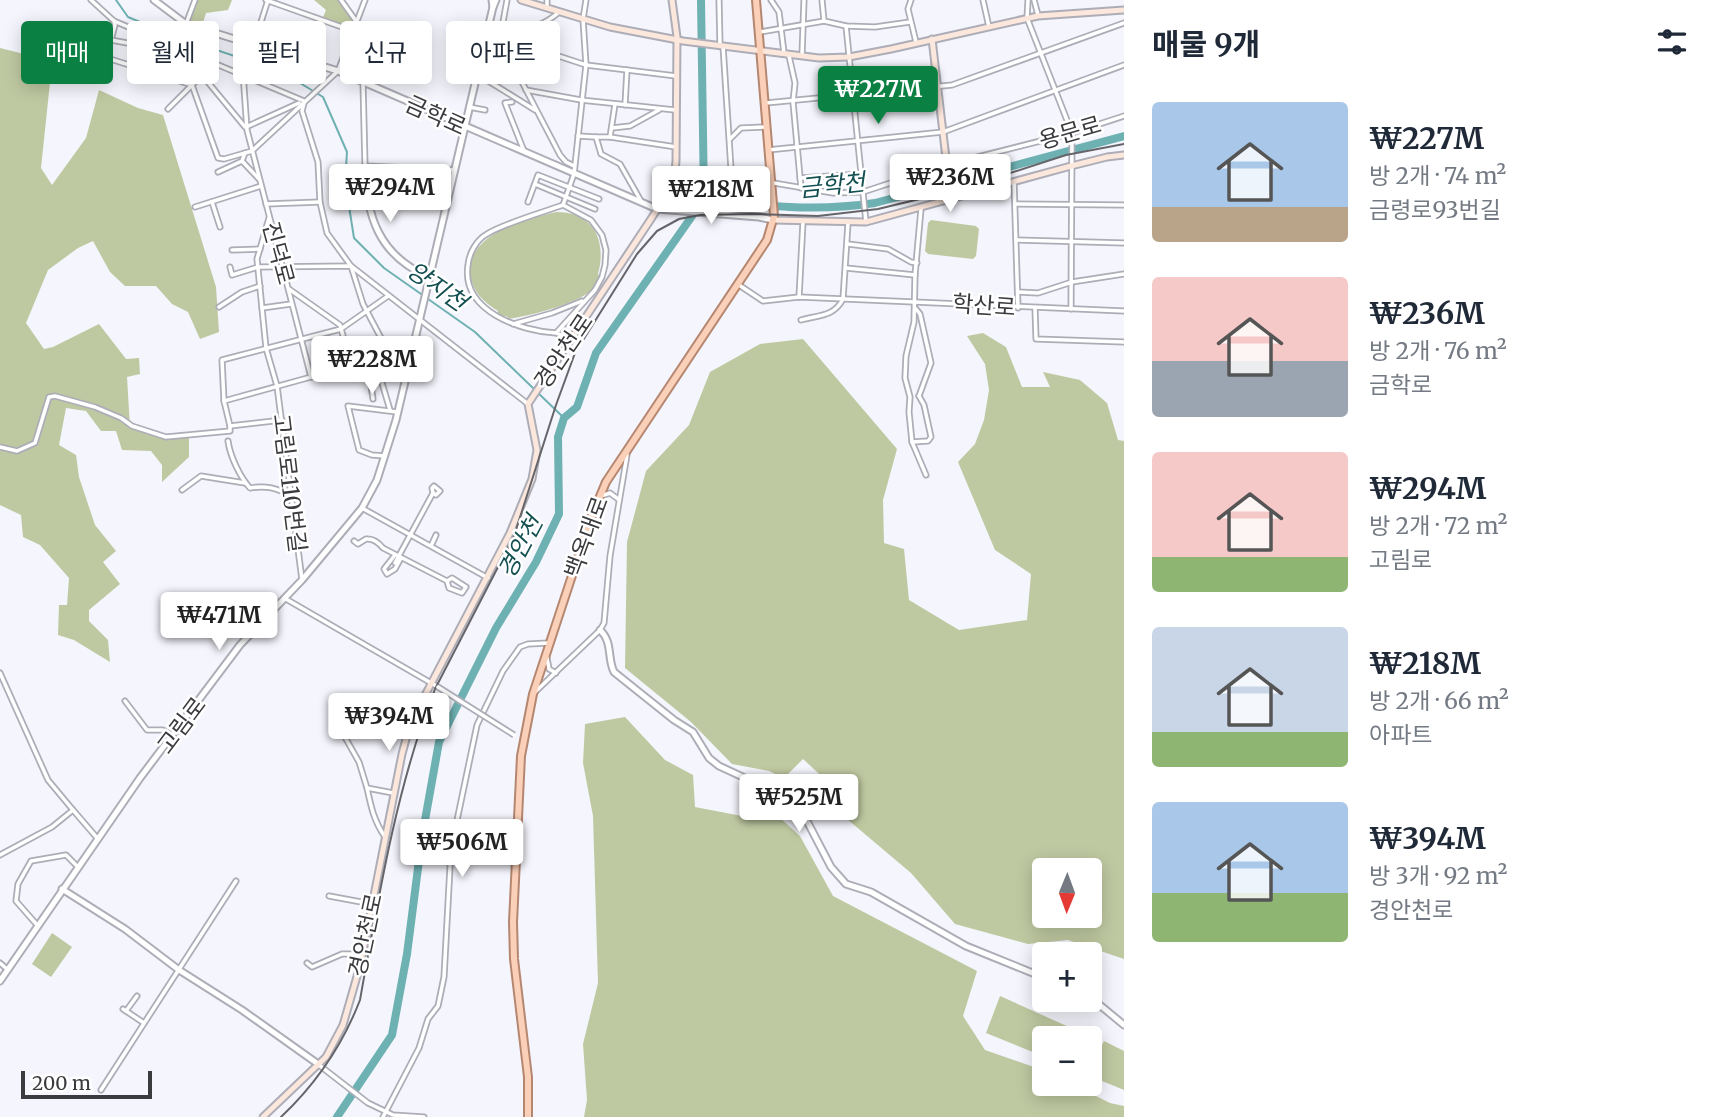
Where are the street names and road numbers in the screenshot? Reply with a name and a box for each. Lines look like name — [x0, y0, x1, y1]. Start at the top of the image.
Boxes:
street label: 금학로 — [401, 89, 471, 141]
street label: 용문로 — [1035, 109, 1105, 155]
street label: 진덕로 — [257, 219, 301, 287]
street label: 학산로 — [951, 288, 1017, 322]
street label: 경안천로 — [527, 308, 599, 394]
street label: 고림로110번길 — [267, 412, 313, 554]
street label: 백옥대로 — [558, 492, 614, 582]
street label: 고림로 — [150, 691, 212, 759]
street label: 경안천로 — [342, 891, 388, 979]

